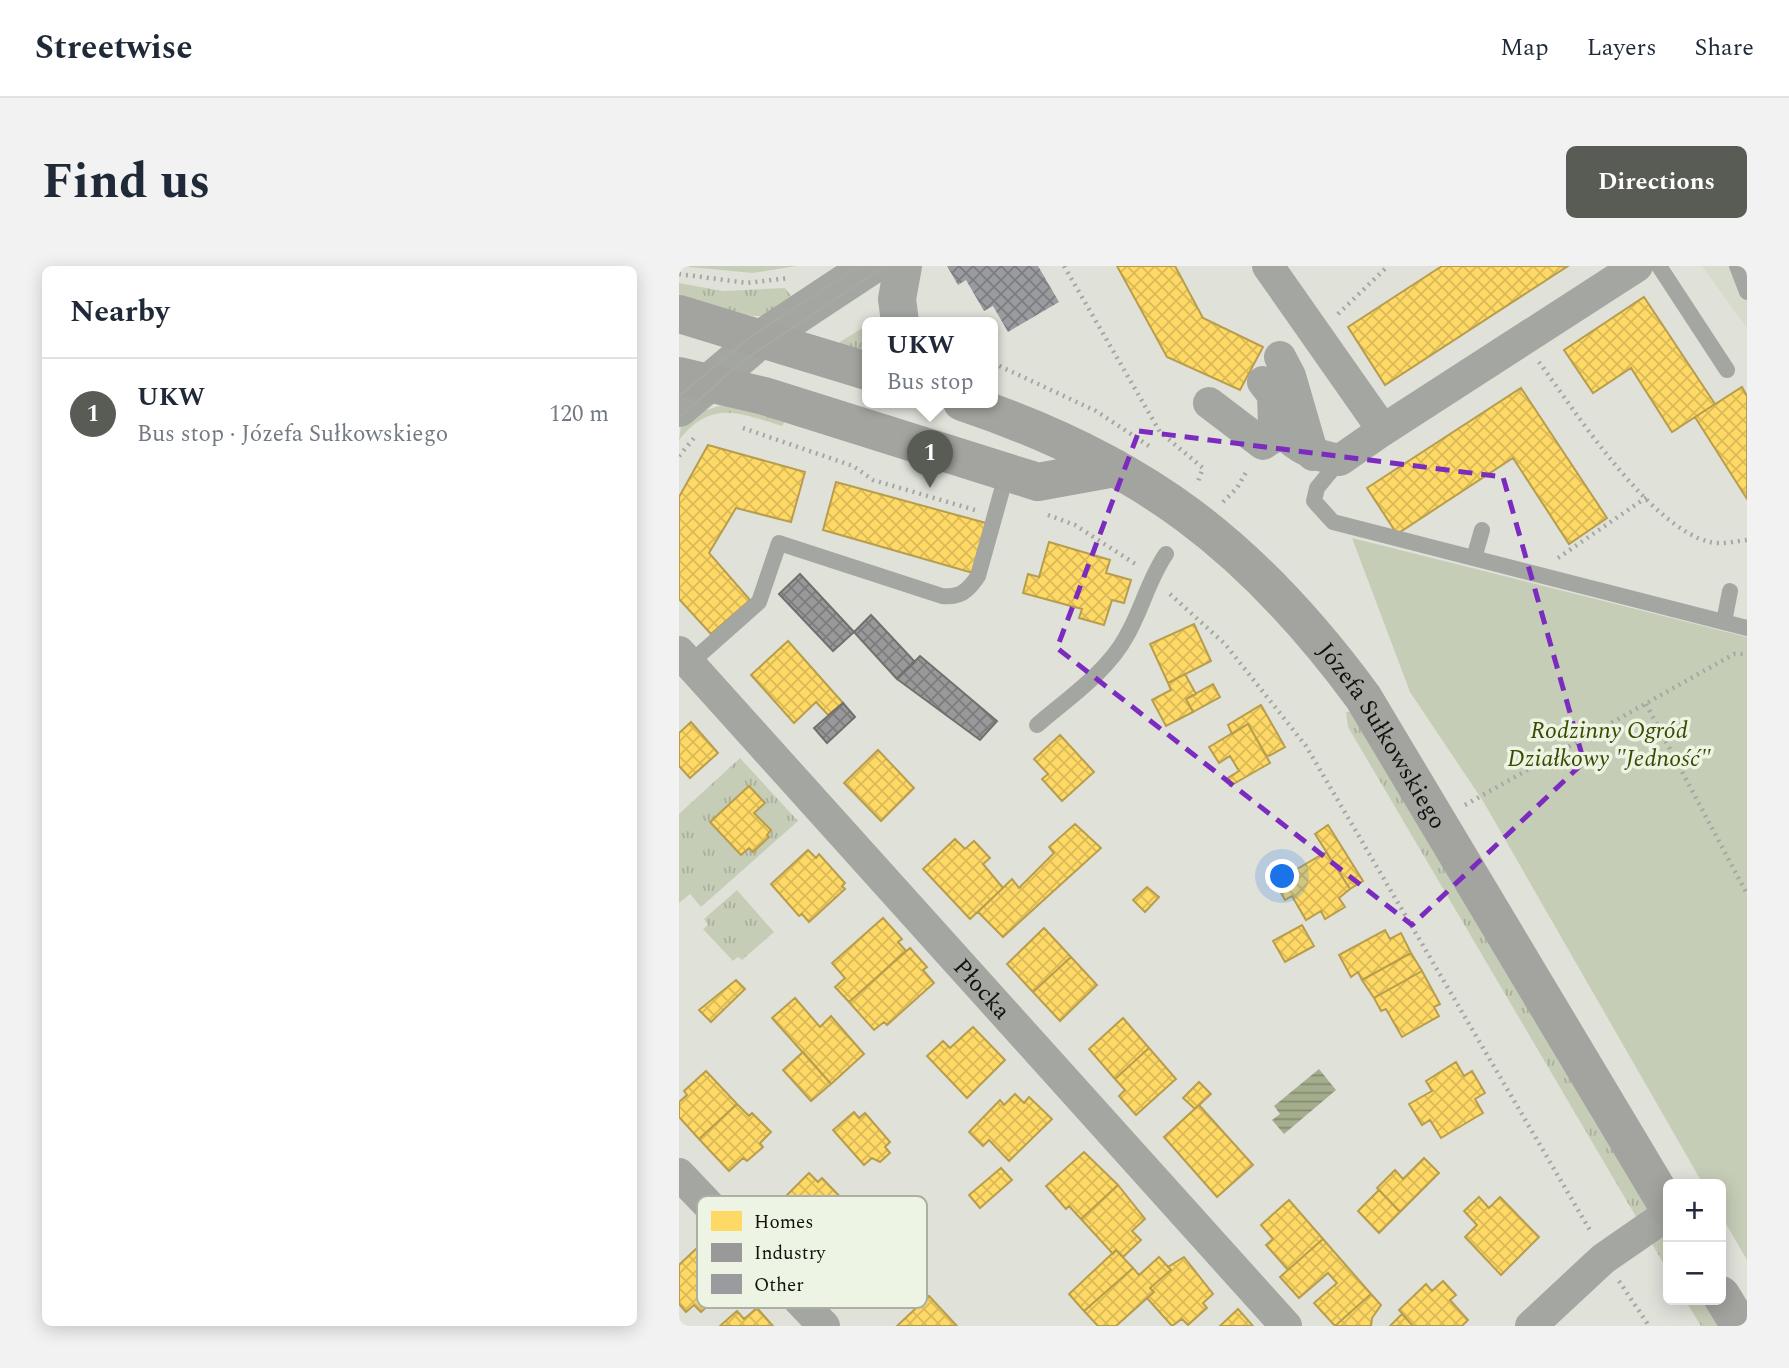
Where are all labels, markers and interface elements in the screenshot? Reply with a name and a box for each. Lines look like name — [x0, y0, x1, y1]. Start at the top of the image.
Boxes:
text: Streetwise — [35, 23, 193, 73]
text: Map — [1500, 30, 1549, 66]
text: Layers — [1587, 30, 1657, 66]
text: Share — [1695, 30, 1754, 66]
text: Find us — [42, 145, 210, 220]
button: Directions — [1566, 146, 1747, 218]
text: Nearby — [70, 289, 169, 335]
popup — [862, 317, 998, 408]
text: UKW — [886, 325, 955, 365]
text: Bus stop — [886, 365, 974, 400]
text: UKW — [137, 377, 205, 417]
text: 1 — [87, 397, 99, 432]
text: 120 m — [549, 397, 609, 432]
text: Bus stop · Józefa Sułkowskiego — [137, 417, 448, 452]
pin: 1 — [907, 430, 953, 488]
street label: Józefa Sułkowskiego — [1308, 635, 1455, 836]
park label: Rodzinny Ogród Działkowy "Jedność" — [1507, 713, 1711, 777]
your location — [1265, 859, 1299, 893]
street label: Płocka — [944, 951, 1019, 1028]
map controls — [1663, 1179, 1726, 1305]
button: + — [1663, 1179, 1726, 1242]
legend — [697, 1196, 927, 1308]
text: Homes — [754, 1208, 813, 1237]
text: Industry — [754, 1239, 826, 1268]
button: − — [1663, 1242, 1726, 1305]
text: Other — [754, 1271, 804, 1300]

